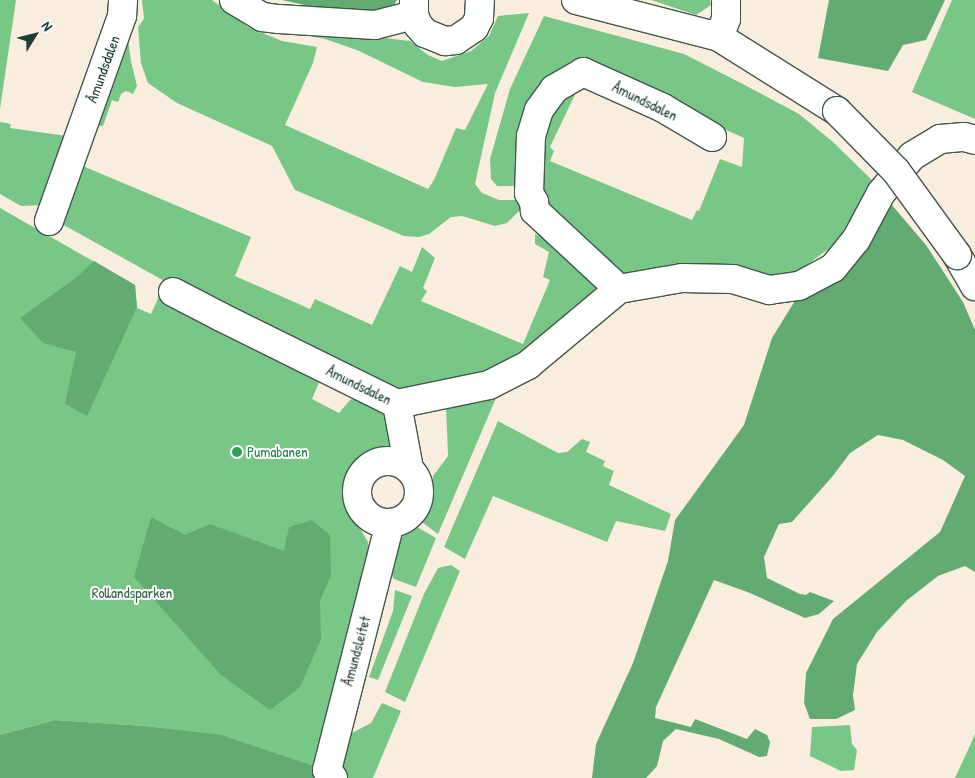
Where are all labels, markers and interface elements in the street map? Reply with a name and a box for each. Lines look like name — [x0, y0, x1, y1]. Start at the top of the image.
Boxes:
north arrow — [10, 10, 60, 60]
text: N — [38, 17, 57, 34]
street label: Åmundsdalen — [83, 33, 123, 105]
street label: Åmundsdalen — [609, 77, 681, 125]
street label: Åmundsdalen — [323, 361, 395, 409]
place label: Pumabanen — [247, 443, 308, 461]
marker: Pumabanen — [231, 446, 243, 458]
park label: Rollandsparken — [92, 584, 172, 602]
street label: Åmundsleitet — [338, 614, 374, 688]

